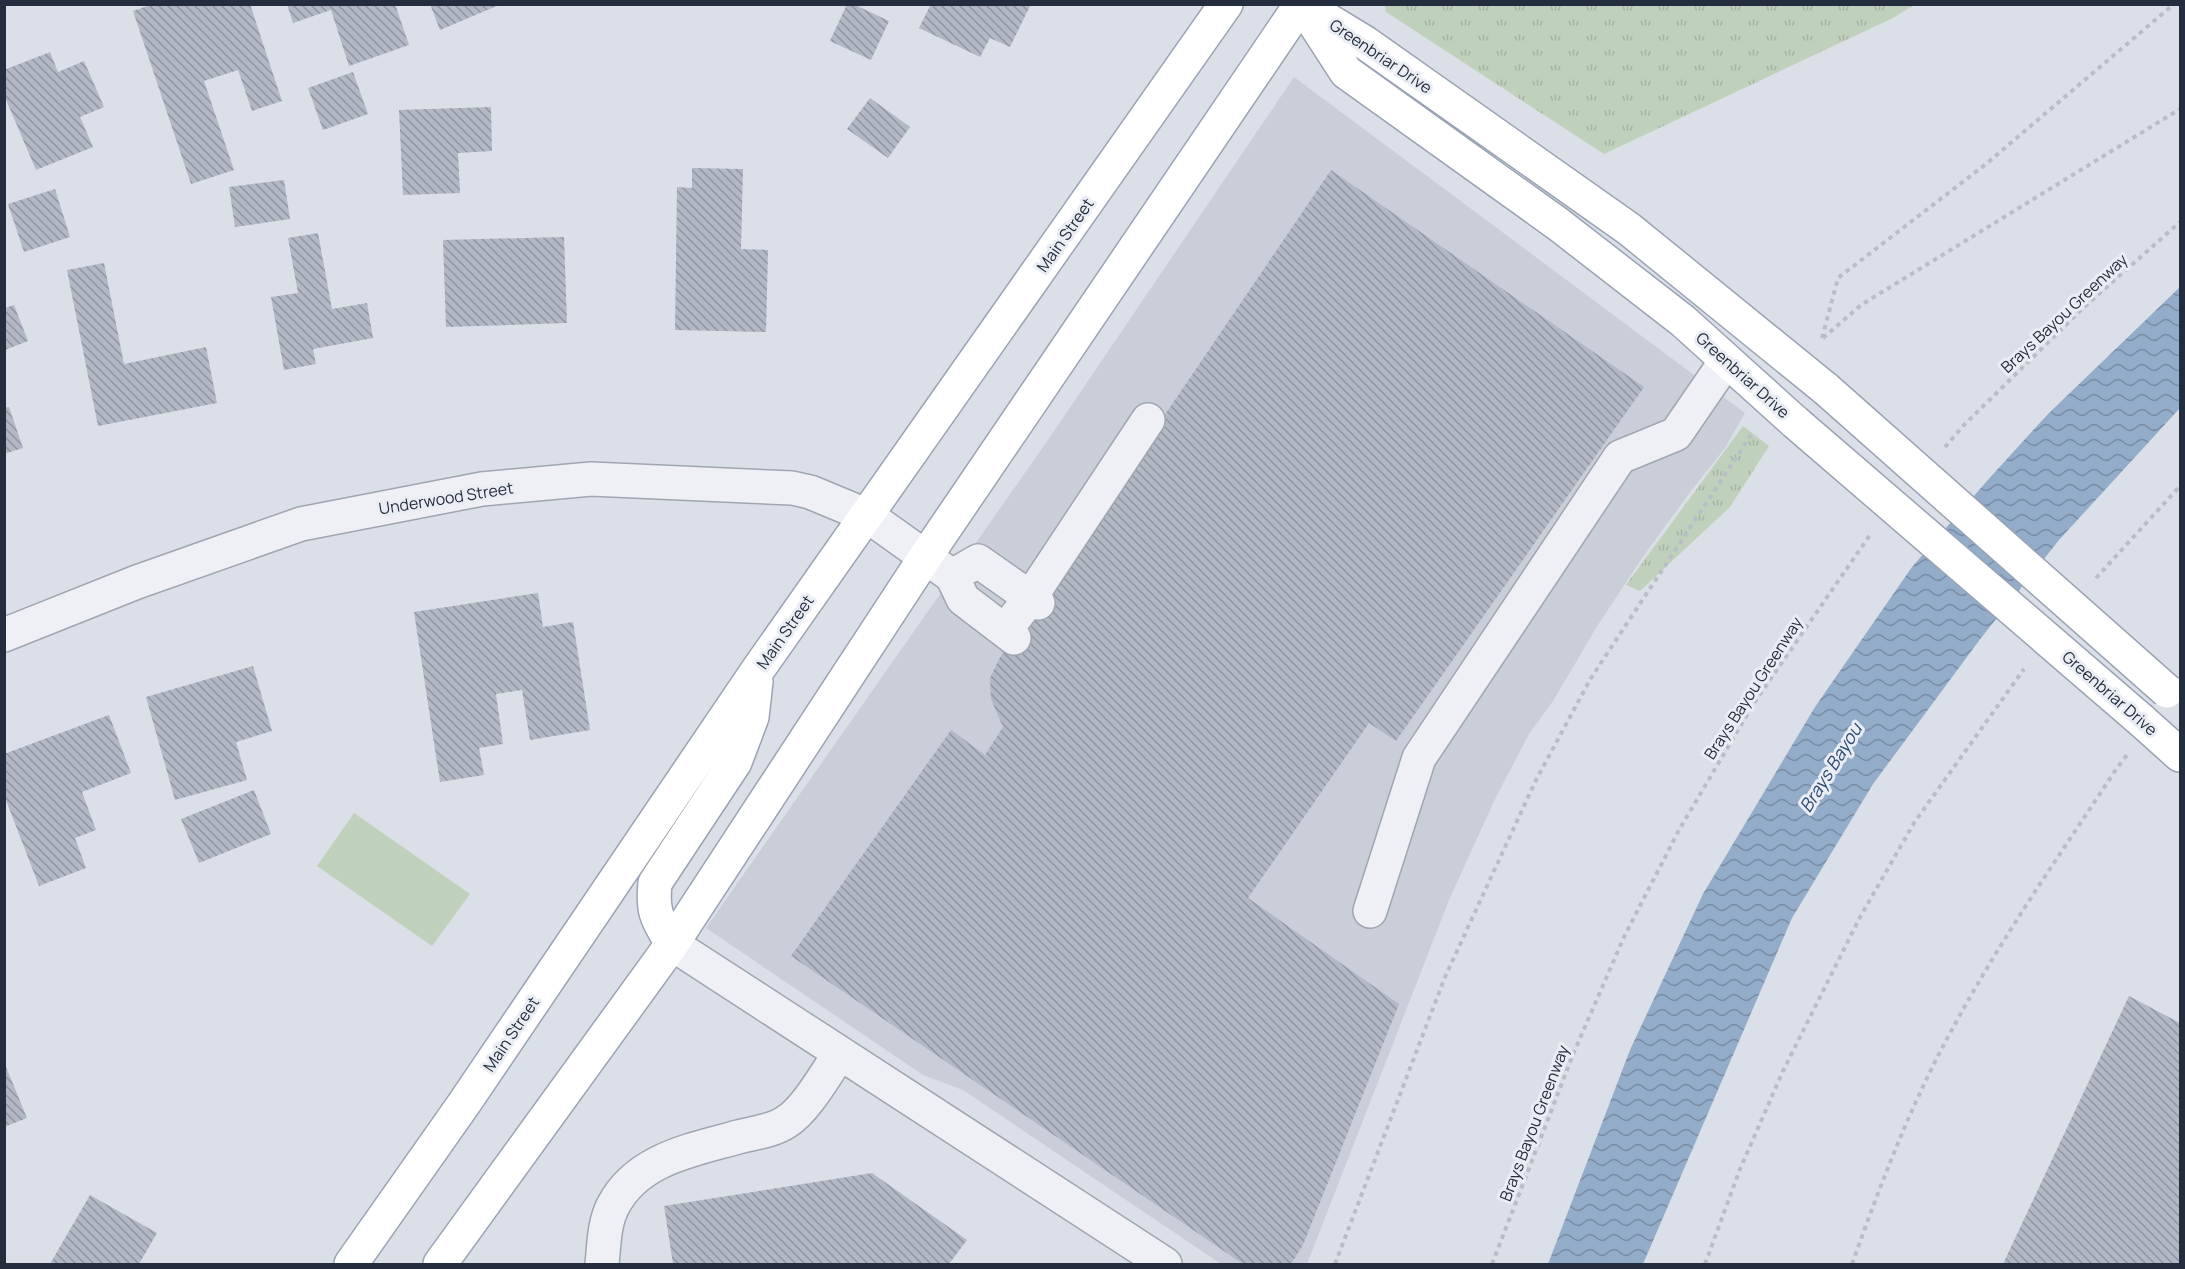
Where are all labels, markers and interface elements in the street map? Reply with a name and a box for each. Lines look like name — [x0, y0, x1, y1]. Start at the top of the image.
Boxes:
street label: Greenbriar Drive — [1325, 14, 1437, 98]
street label: Main Street — [1031, 194, 1099, 276]
street label: Brays Bayou Greenway — [1996, 248, 2133, 378]
street label: Greenbriar Drive — [1691, 327, 1795, 423]
street label: Underwood Street — [377, 477, 515, 519]
street label: Main Street — [751, 591, 819, 673]
street label: Brays Bayou Greenway — [1699, 612, 1808, 763]
street label: Greenbriar Drive — [2058, 646, 2162, 740]
water label: Brays Bayou — [1793, 718, 1868, 816]
street label: Main Street — [478, 992, 544, 1076]
street label: Brays Bayou Greenway — [1494, 1041, 1574, 1204]

